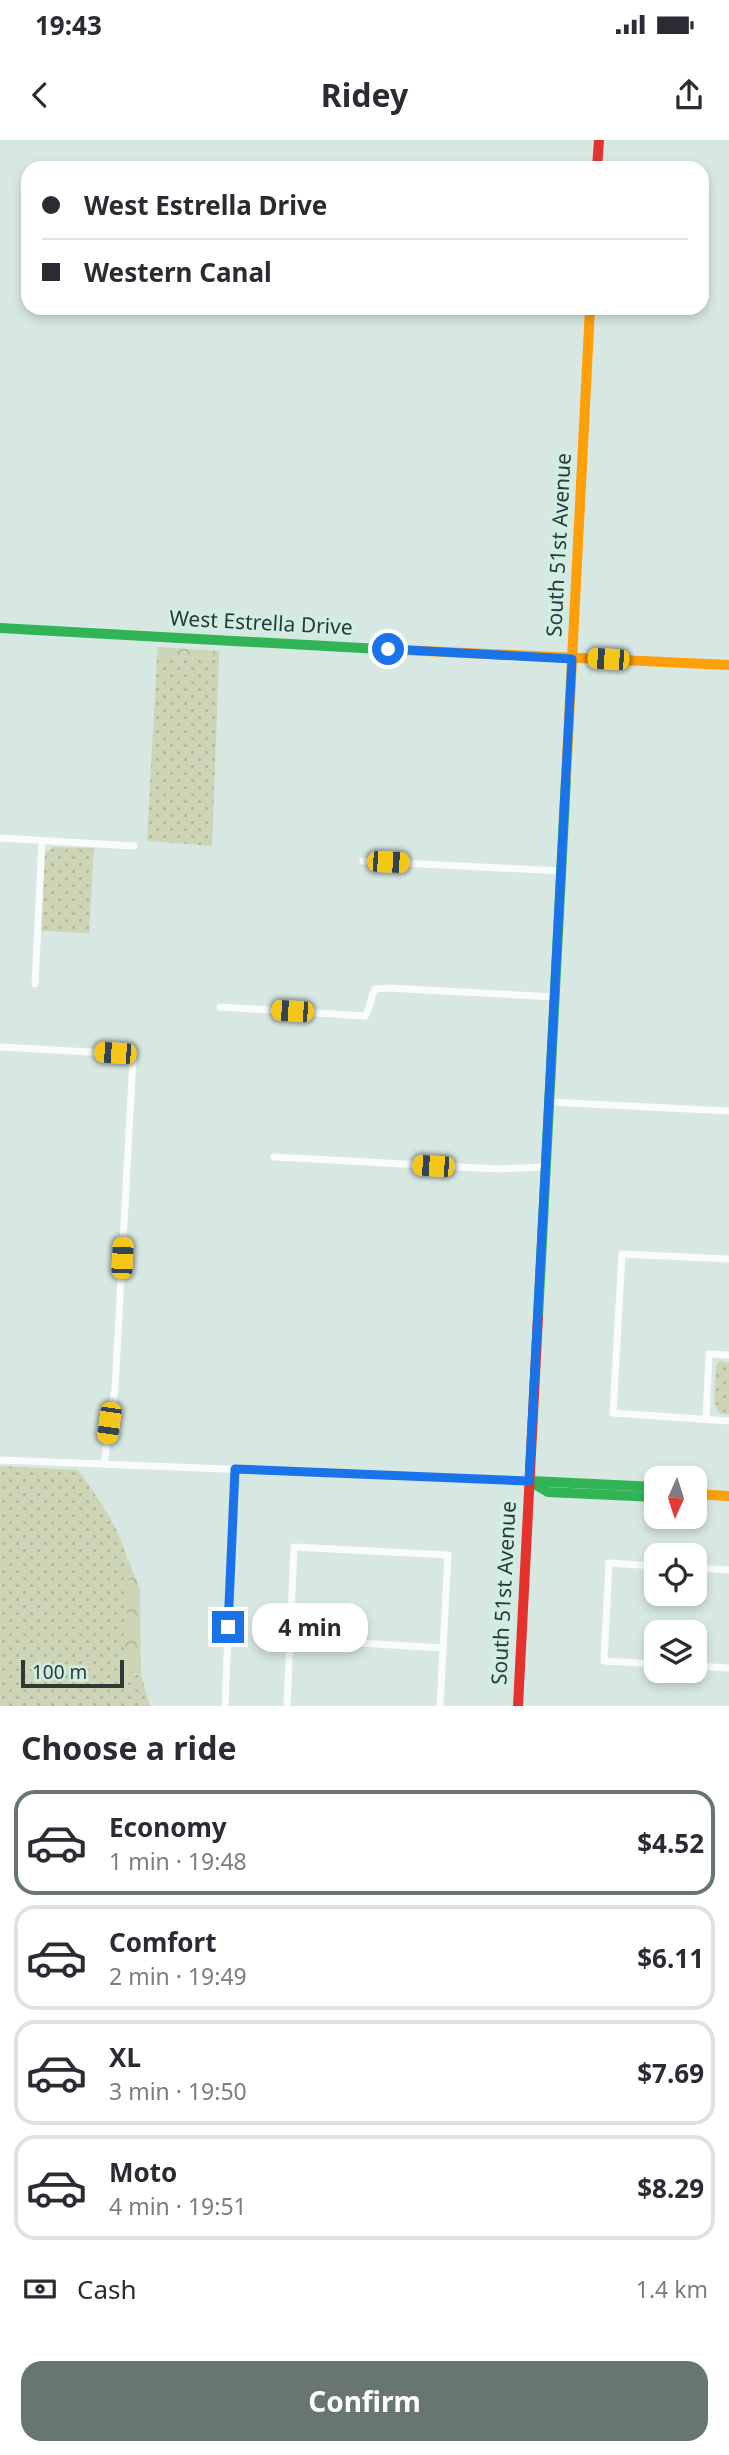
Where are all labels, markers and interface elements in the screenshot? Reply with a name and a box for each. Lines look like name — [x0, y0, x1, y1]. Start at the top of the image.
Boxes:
text: 19:43 — [35, 7, 102, 43]
text: Ridey — [321, 73, 408, 116]
icon: back — [21, 76, 59, 114]
icon: share — [670, 76, 708, 114]
text: West Estrella Drive — [84, 187, 327, 223]
text: Western Canal — [84, 254, 272, 290]
street label: South 51st Avenue — [539, 452, 577, 638]
street label: West Estrella Drive — [169, 603, 353, 641]
route start — [372, 633, 404, 665]
car — [587, 647, 630, 671]
car — [367, 851, 410, 873]
car — [271, 999, 314, 1023]
car — [94, 1041, 137, 1065]
car — [412, 1154, 455, 1178]
car — [111, 1236, 134, 1280]
car — [96, 1401, 123, 1445]
north arrow — [644, 1466, 707, 1530]
map controls — [644, 1466, 707, 1683]
street label: South 51st Avenue — [484, 1500, 522, 1686]
button: locate — [644, 1543, 707, 1606]
callout: 4 min — [252, 1602, 368, 1652]
route end — [212, 1611, 244, 1643]
text: 4 min — [278, 1611, 342, 1643]
button: layers — [644, 1620, 707, 1683]
scale bar — [21, 1657, 124, 1689]
text: 100 m — [32, 1659, 87, 1685]
text: Choose a ride — [21, 1726, 237, 1769]
text: Economy — [109, 1809, 227, 1845]
icon: car — [25, 1811, 88, 1874]
text: $4.52 — [637, 1825, 704, 1861]
text: 1 min · 19:48 — [109, 1845, 247, 1877]
text: Comfort — [109, 1924, 217, 1960]
icon: car — [25, 1926, 88, 1989]
text: $6.11 — [637, 1940, 704, 1976]
text: 2 min · 19:49 — [109, 1960, 247, 1992]
text: XL — [109, 2039, 141, 2075]
icon: car — [25, 2041, 88, 2104]
text: $7.69 — [637, 2055, 704, 2091]
text: 3 min · 19:50 — [109, 2075, 247, 2107]
text: Moto — [109, 2154, 177, 2190]
icon: car — [25, 2156, 88, 2219]
text: $8.29 — [637, 2170, 704, 2206]
text: 4 min · 19:51 — [109, 2190, 247, 2222]
icon: cash — [21, 2270, 59, 2308]
text: Cash — [77, 2271, 137, 2307]
text: 1.4 km — [636, 2273, 708, 2305]
button: Confirm — [21, 2361, 708, 2441]

